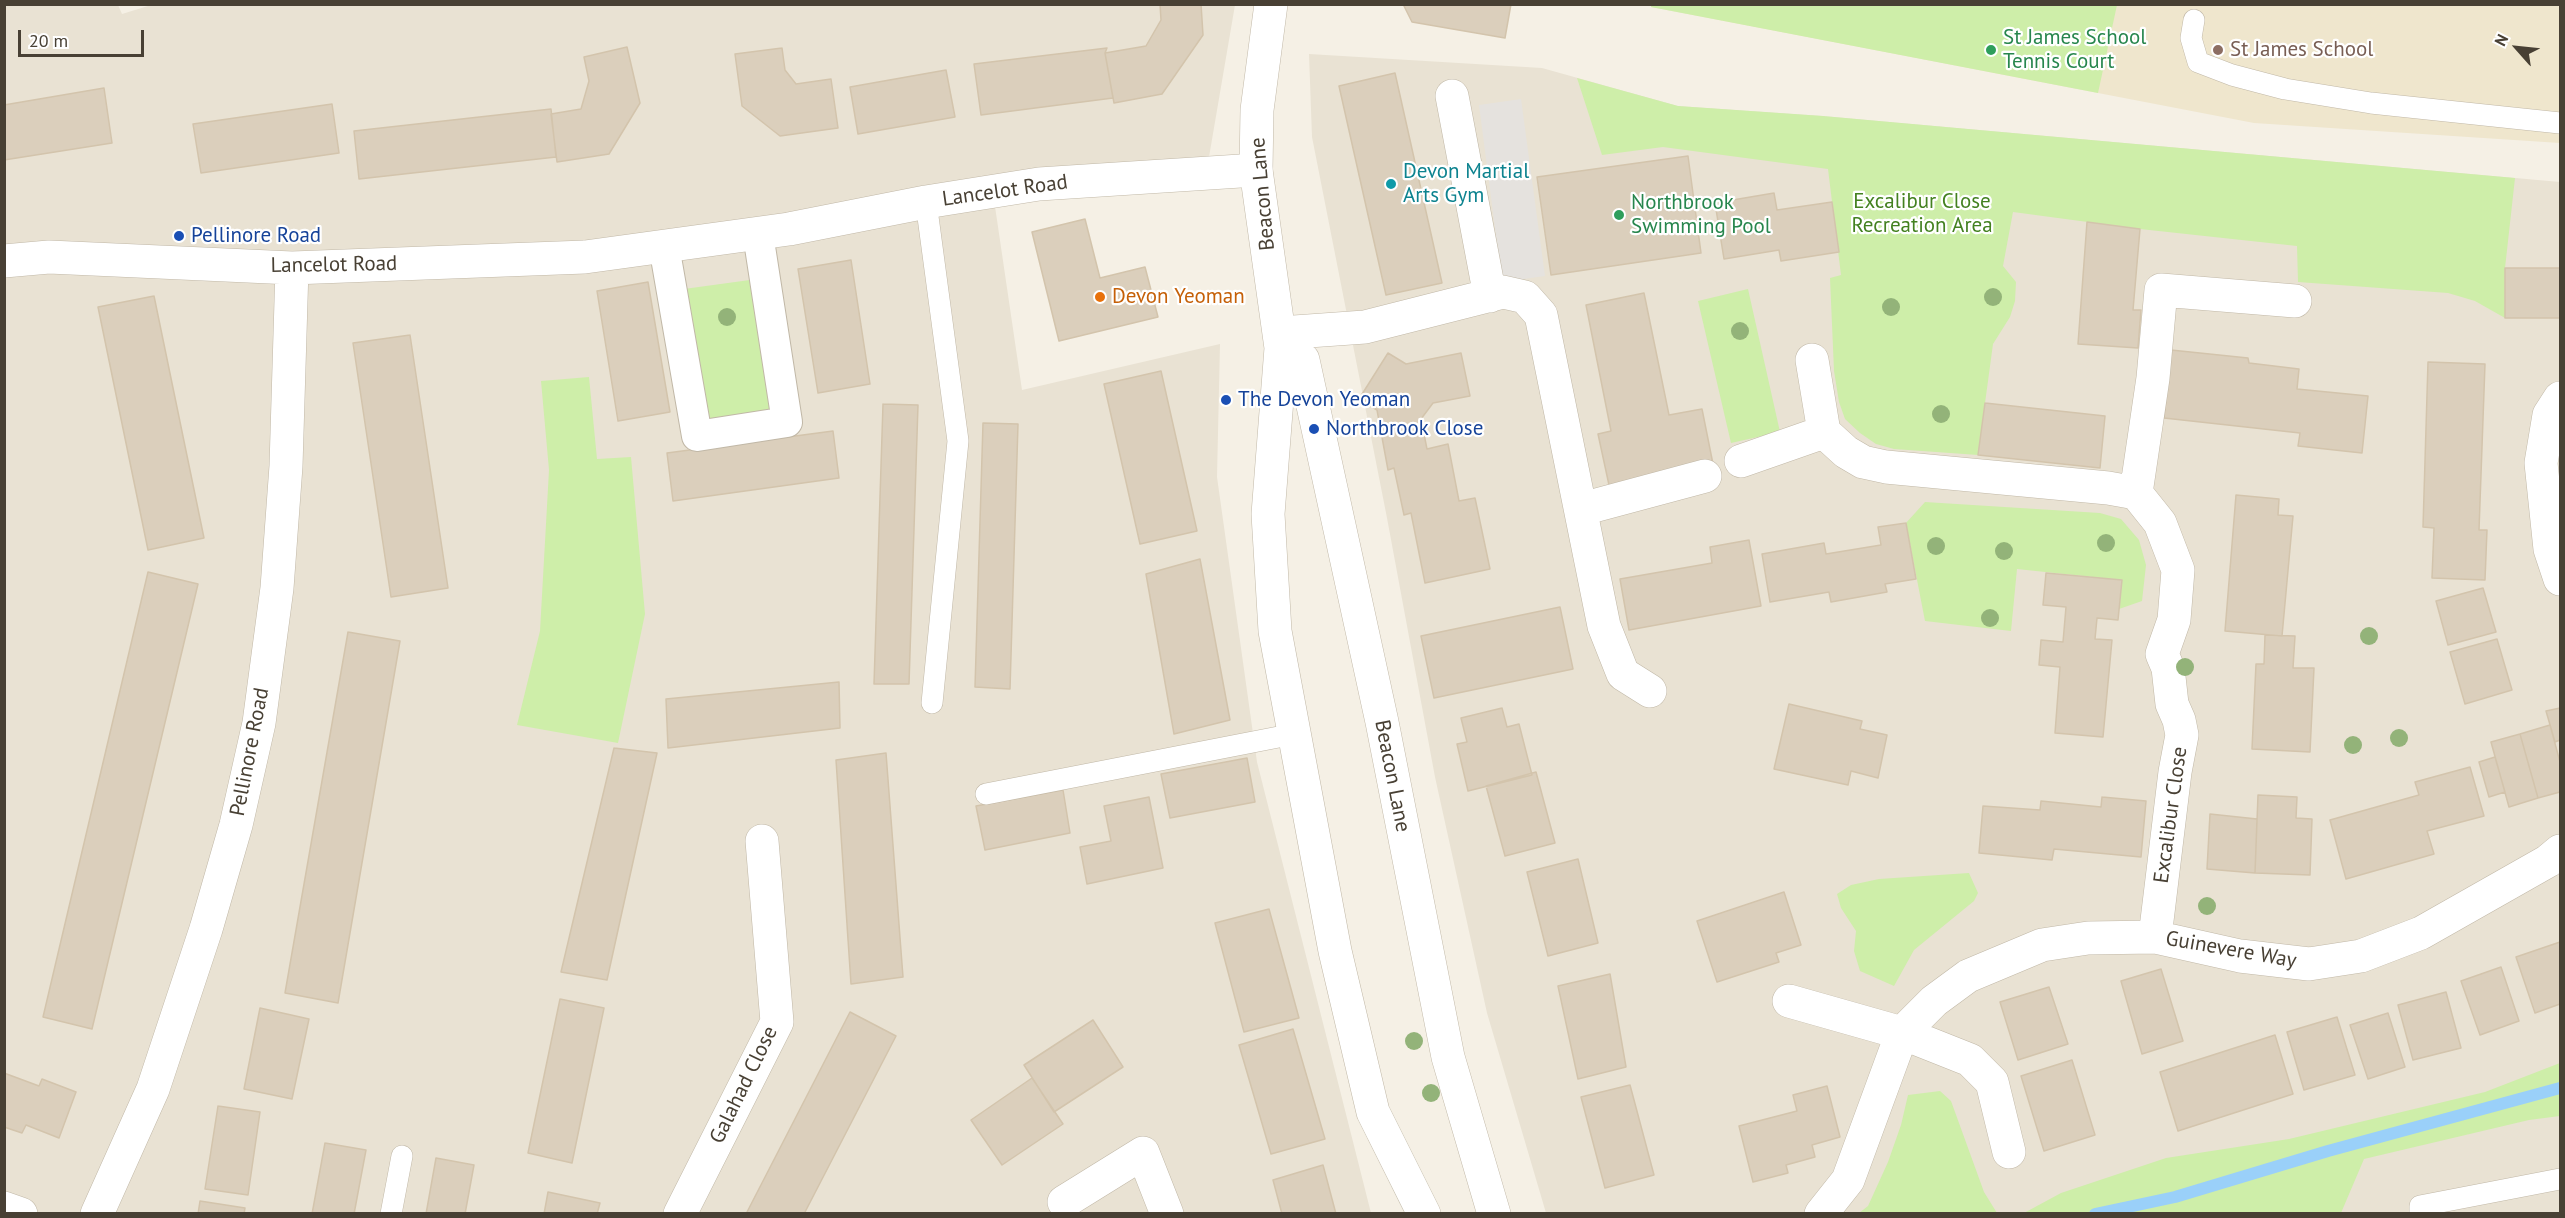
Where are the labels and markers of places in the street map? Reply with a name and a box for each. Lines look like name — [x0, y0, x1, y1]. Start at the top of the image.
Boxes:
place label: St James School Tennis Court — [2003, 25, 2146, 75]
place label: St James School — [2230, 37, 2373, 63]
marker: St James School Tennis Court — [1984, 43, 1998, 57]
marker: St James School — [2211, 43, 2225, 57]
place label: Devon Martial Arts Gym — [1403, 159, 1529, 209]
marker: Devon Martial Arts Gym — [1384, 177, 1398, 191]
place label: Northbrook Swimming Pool — [1631, 190, 1771, 240]
marker: Northbrook Swimming Pool — [1612, 208, 1626, 222]
place label: Pellinore Road — [191, 223, 321, 249]
marker: Pellinore Road — [172, 229, 186, 243]
place label: Devon Yeoman — [1112, 284, 1245, 310]
marker: Devon Yeoman — [1093, 290, 1107, 304]
place label: The Devon Yeoman — [1238, 387, 1410, 413]
marker: The Devon Yeoman — [1219, 393, 1233, 407]
place label: Northbrook Close — [1326, 416, 1483, 442]
marker: Northbrook Close — [1307, 422, 1321, 436]

